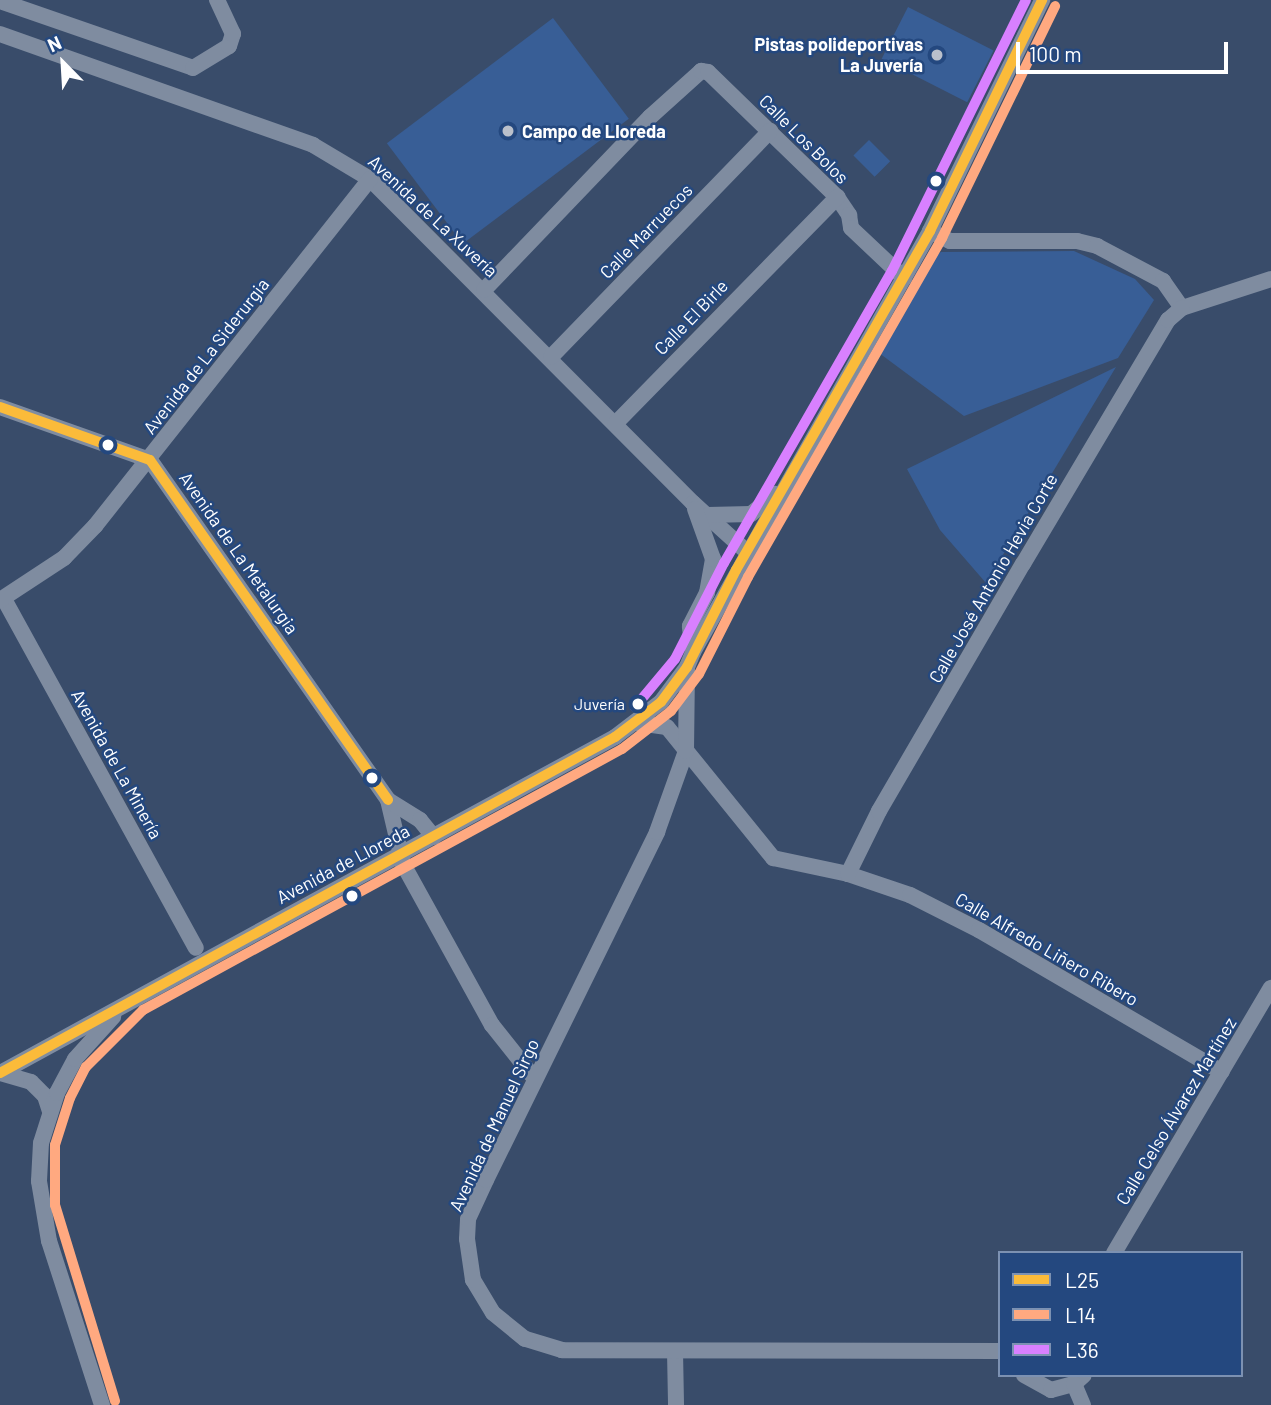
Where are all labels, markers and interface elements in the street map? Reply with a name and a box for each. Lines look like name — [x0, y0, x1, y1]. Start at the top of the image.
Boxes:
north arrow — [28, 28, 98, 98]
scale bar — [1019, 28, 1231, 72]
text: N — [44, 30, 65, 56]
place label: Pistas polideportivas La Juvería — [754, 34, 923, 76]
text: 100 m — [1029, 41, 1082, 66]
marker: Pistas polideportivas La Juvería — [929, 47, 945, 63]
street label: Calle Los Bolos — [755, 90, 853, 188]
place label: Campo de Lloreda — [522, 120, 666, 142]
marker: Campo de Lloreda — [500, 123, 516, 139]
street label: Avenida de La Xuvería — [364, 151, 502, 281]
unlabelled marker — [929, 174, 943, 188]
street label: Calle Marruecos — [595, 179, 697, 283]
street label: Avenida de La Siderurgia — [138, 274, 274, 438]
street label: Calle El Birle — [650, 275, 732, 359]
unlabelled marker — [101, 438, 115, 452]
street label: Avenida de La Metalurgia — [175, 468, 303, 638]
street label: Calle José Antonio Hevia Corte — [924, 469, 1062, 687]
street label: Avenida de La Minería — [67, 686, 167, 842]
place label: Juvería — [574, 694, 625, 714]
marker: Juvería — [631, 697, 645, 711]
unlabelled marker — [365, 771, 379, 785]
street label: Avenida de Lloreda — [273, 820, 413, 908]
street label: Calle Alfredo Liñero Ribero — [952, 888, 1142, 1010]
unlabelled marker — [345, 889, 359, 903]
street label: Calle Celso Álvarez Martínez — [1111, 1013, 1241, 1209]
street label: Avenida de Manuel Sirgo — [445, 1035, 543, 1215]
legend — [998, 1251, 1243, 1377]
text: L25 — [1065, 1267, 1099, 1292]
text: L14 — [1065, 1302, 1096, 1327]
text: L36 — [1065, 1337, 1099, 1362]

